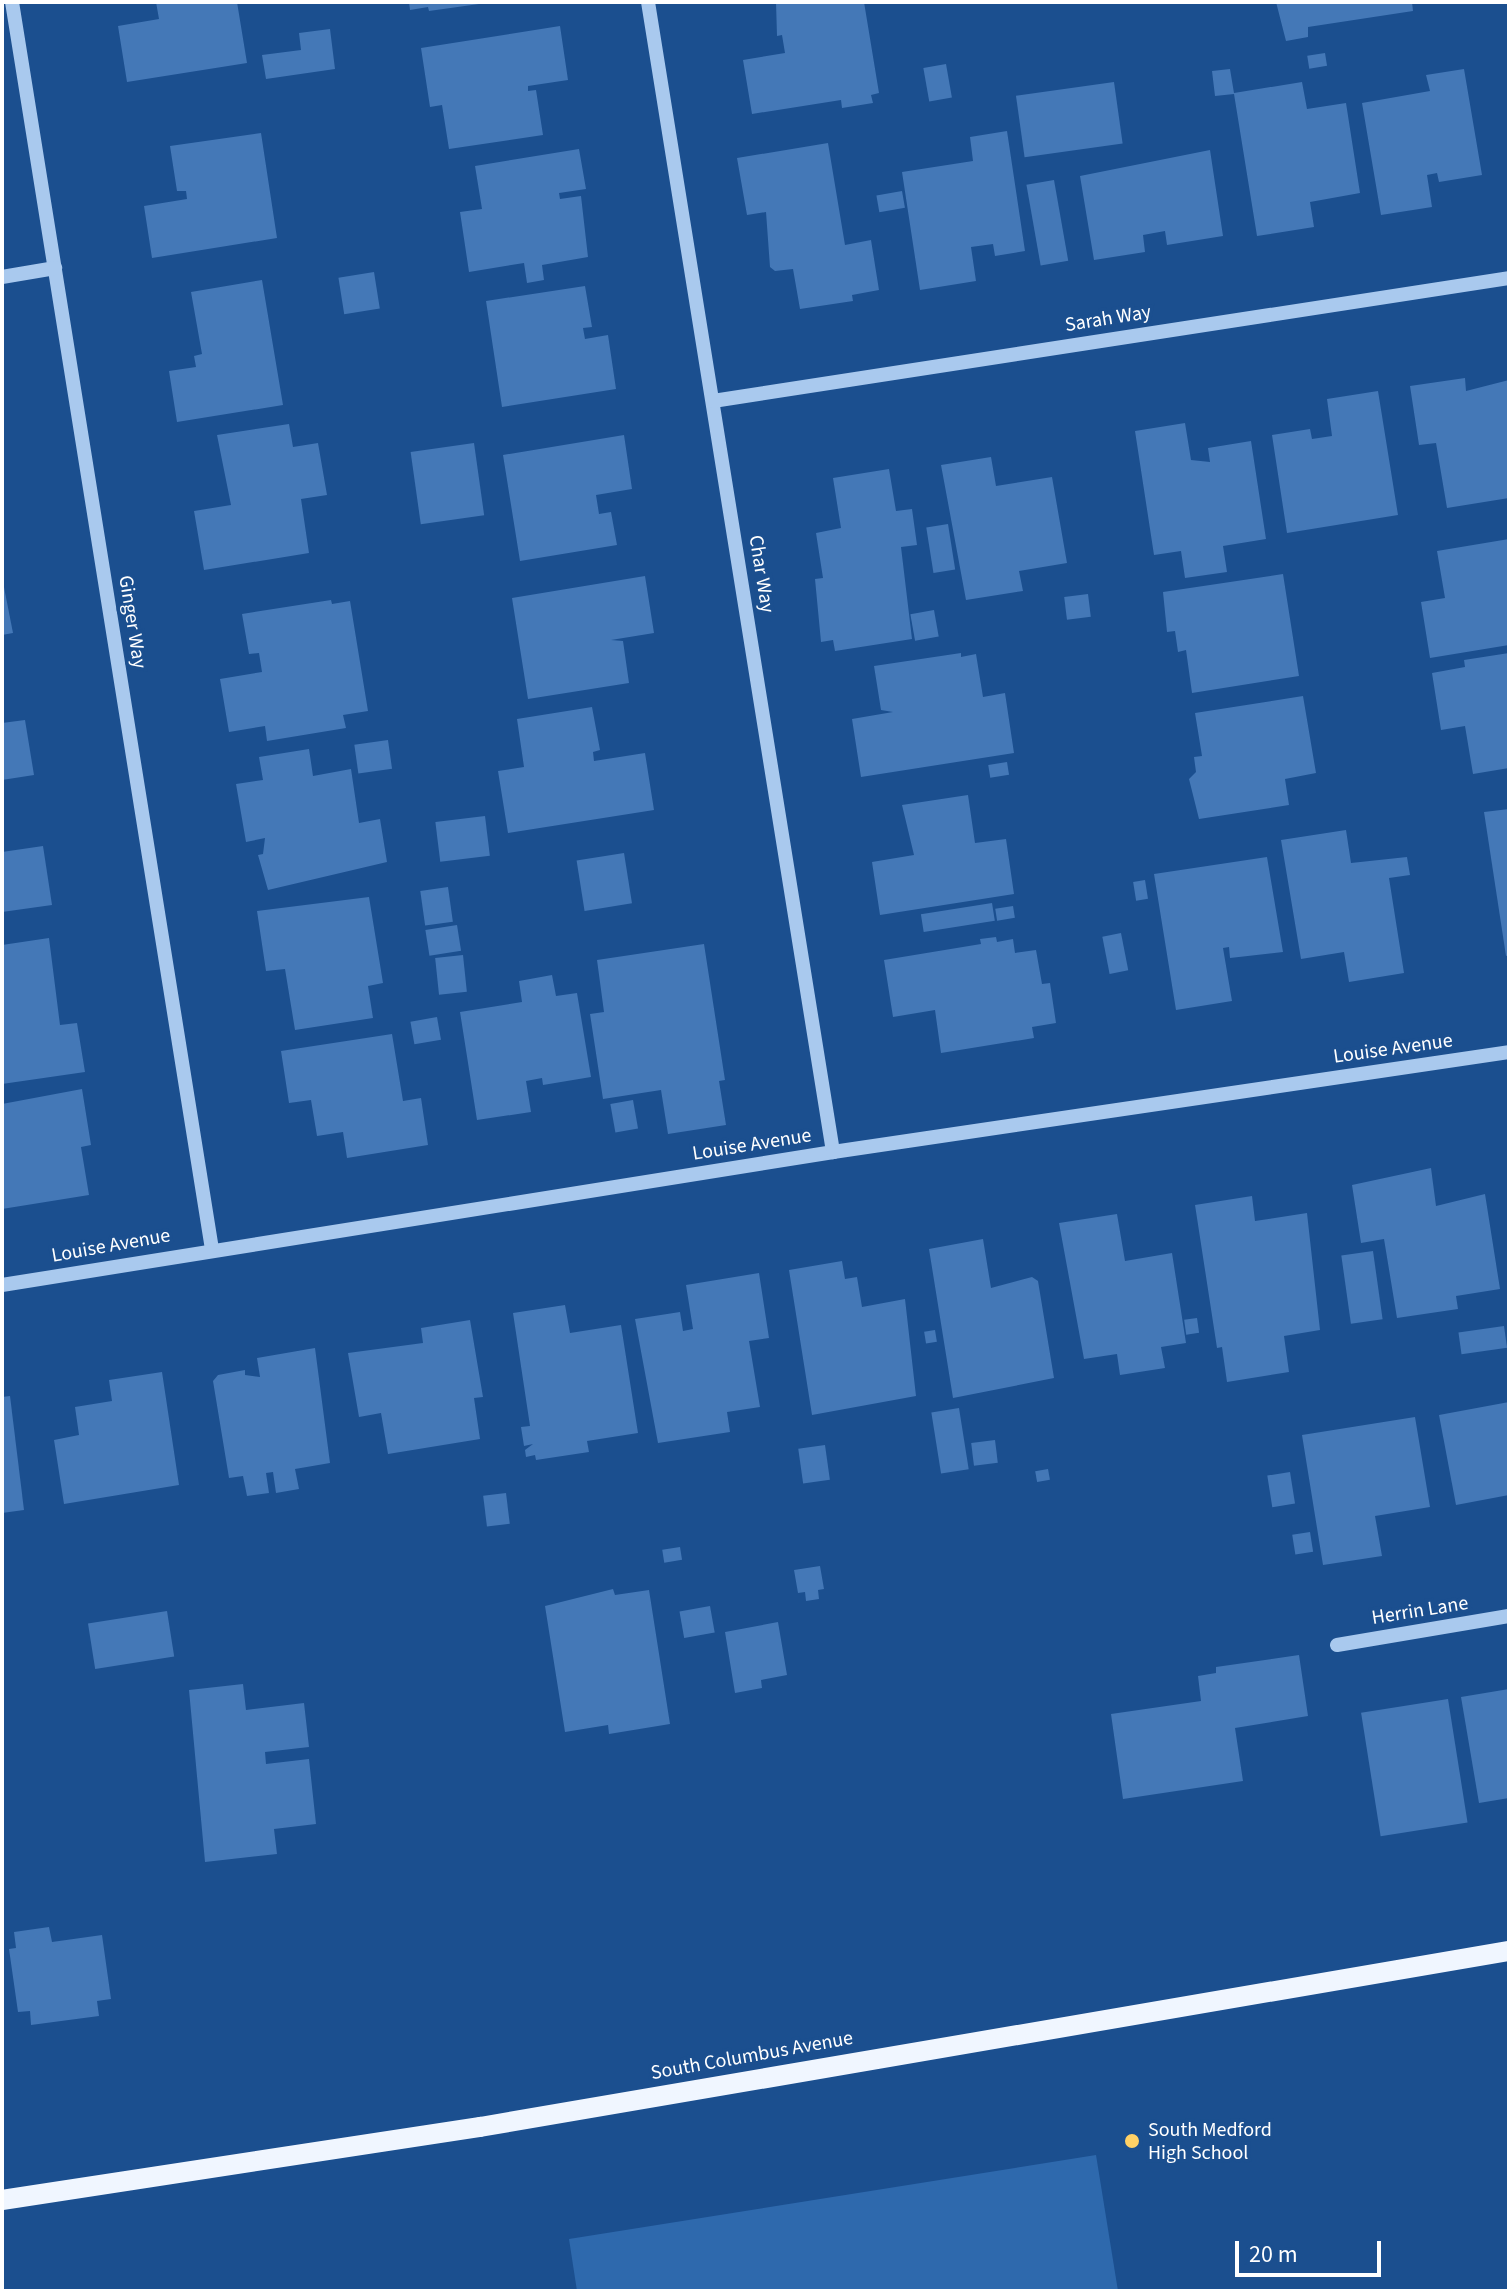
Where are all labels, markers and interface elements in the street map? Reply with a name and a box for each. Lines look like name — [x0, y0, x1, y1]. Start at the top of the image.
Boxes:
street label: Sarah Way — [1063, 300, 1153, 338]
street label: Char Way — [743, 534, 779, 614]
street label: Ginger Way — [113, 574, 151, 670]
street label: Louise Avenue — [1332, 1029, 1454, 1069]
street label: Louise Avenue — [691, 1124, 813, 1166]
street label: Louise Avenue — [50, 1224, 172, 1268]
street label: Herrin Lane — [1370, 1592, 1470, 1630]
street label: South Columbus Avenue — [649, 2026, 855, 2086]
place label: South Medford High School — [1148, 2118, 1272, 2165]
marker: South Medford High School — [1123, 2132, 1141, 2150]
scale bar — [1239, 2225, 1385, 2275]
text: 20 m — [1249, 2237, 1298, 2272]

